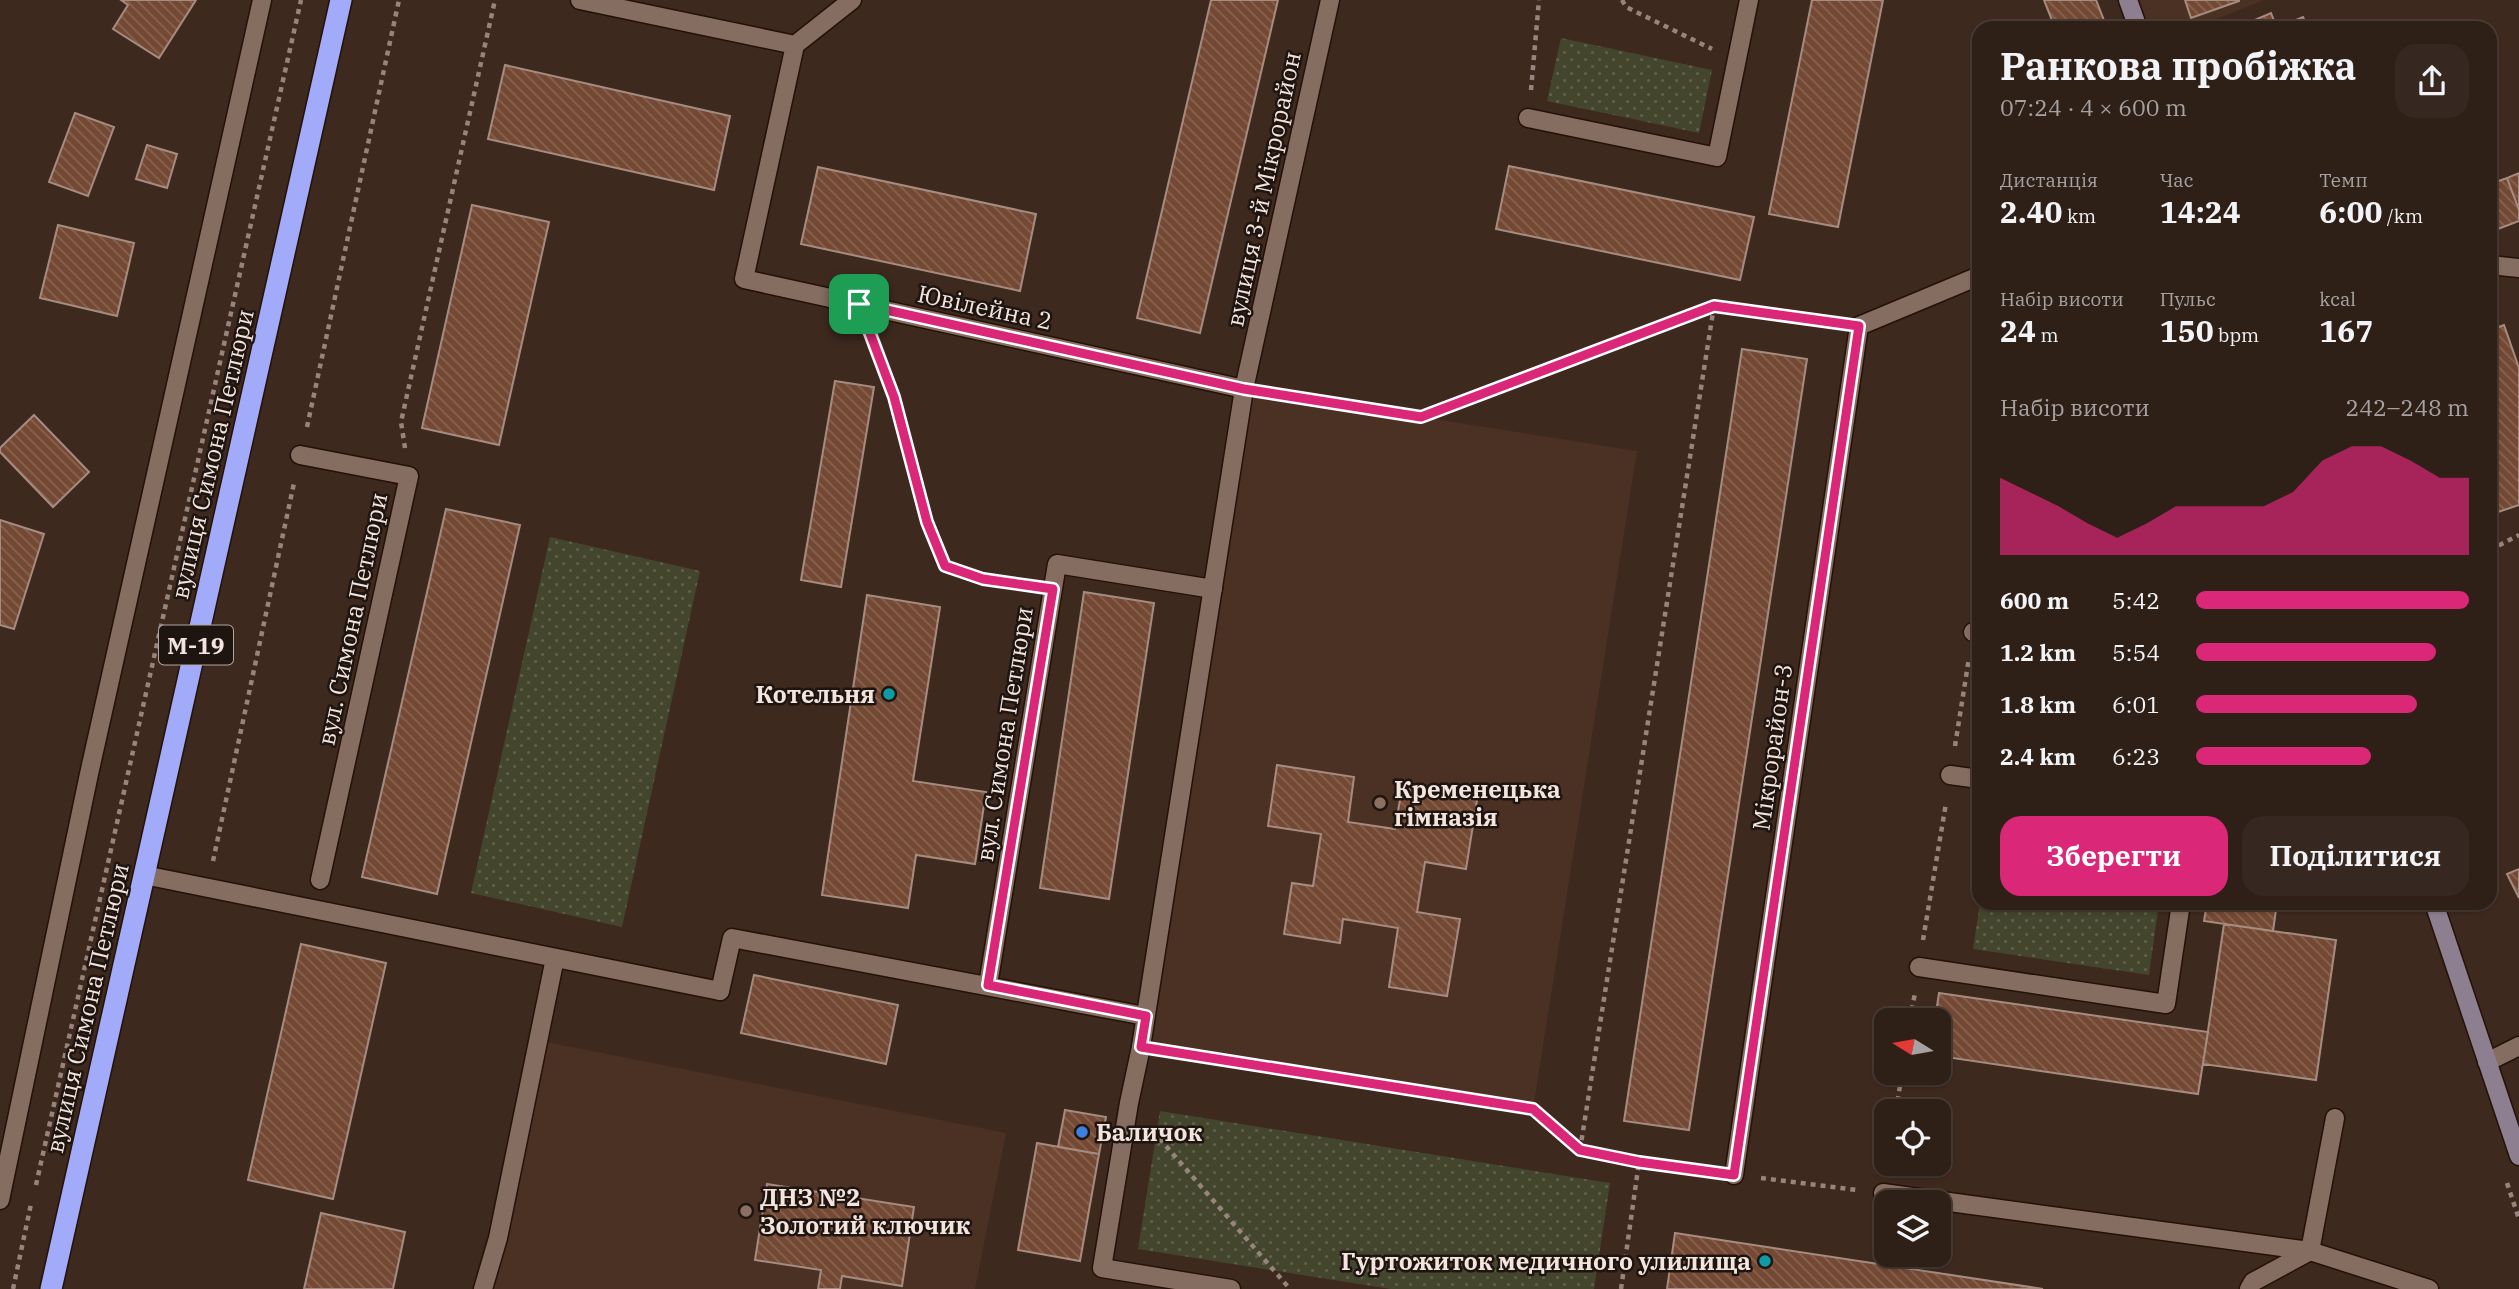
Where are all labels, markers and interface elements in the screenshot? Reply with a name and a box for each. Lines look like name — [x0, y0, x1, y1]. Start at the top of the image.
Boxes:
text: Ранкова пробіжка — [2000, 41, 2356, 90]
button: share — [2395, 44, 2469, 118]
street label: вулиця 3-й Мікрорайон — [1218, 49, 1308, 329]
text: 07:24 · 4 × 600 m — [2000, 92, 2187, 122]
text: Дистанція — [2000, 168, 2098, 192]
text: Час — [2160, 168, 2193, 192]
text: Темп — [2319, 168, 2368, 192]
text: 2.40 — [2000, 192, 2062, 231]
text: 14:24 — [2160, 192, 2241, 231]
text: 6:00 — [2319, 192, 2382, 231]
text: km — [2062, 204, 2096, 228]
text: /km — [2382, 204, 2423, 228]
pin — [829, 274, 889, 334]
street label: Ювілейна 2 — [915, 277, 1055, 337]
icon: arrive — [840, 285, 878, 323]
text: Набір висоти — [2000, 287, 2124, 311]
text: Пульс — [2160, 287, 2216, 311]
text: kcal — [2319, 287, 2356, 311]
street label: вулиця Симона Петлюри — [163, 306, 261, 602]
text: 24 — [2000, 311, 2036, 350]
text: 150 — [2160, 311, 2214, 350]
text: 167 — [2319, 311, 2373, 350]
text: m — [2036, 323, 2059, 347]
text: bpm — [2214, 323, 2259, 347]
text: Набір висоти — [2000, 392, 2150, 422]
text: 242–248 m — [2345, 392, 2469, 422]
street label: вул. Симона Петлюри — [310, 490, 394, 748]
text: 600 m — [2000, 585, 2069, 615]
text: 5:42 — [2112, 585, 2160, 615]
street label: вул. Симона Петлюри — [968, 604, 1040, 864]
road number: М-19 — [159, 625, 233, 664]
text: 1.2 km — [2000, 637, 2076, 667]
text: 5:54 — [2112, 637, 2160, 667]
street label: Мікрорайон-3 — [1744, 662, 1800, 832]
place label: Котельня — [755, 678, 875, 710]
marker: Котельня — [881, 686, 897, 702]
text: 1.8 km — [2000, 689, 2076, 719]
text: 6:01 — [2112, 689, 2160, 719]
text: 2.4 km — [2000, 741, 2076, 771]
text: 6:23 — [2112, 741, 2160, 771]
place label: Кременецька гімназія — [1394, 773, 1561, 833]
marker: Кременецька гімназія — [1372, 795, 1388, 811]
button: Зберегти — [2000, 816, 2228, 896]
button: Поділитися — [2242, 816, 2469, 896]
street label: вулиця Симона Петлюри — [38, 860, 136, 1156]
north arrow — [1874, 1008, 1951, 1085]
map controls — [1874, 1008, 1951, 1267]
button: locate — [1874, 1099, 1951, 1176]
place label: Баличок — [1096, 1116, 1202, 1148]
marker: Баличок — [1074, 1124, 1090, 1140]
place label: ДНЗ №2 Золотий ключик — [760, 1181, 971, 1241]
button: layers — [1874, 1190, 1951, 1267]
marker: ДНЗ №2 Золотий ключик — [738, 1203, 754, 1219]
place label: Гуртожиток медичного улилища — [1341, 1245, 1751, 1277]
marker: Гуртожиток медичного улилища — [1757, 1253, 1773, 1269]

